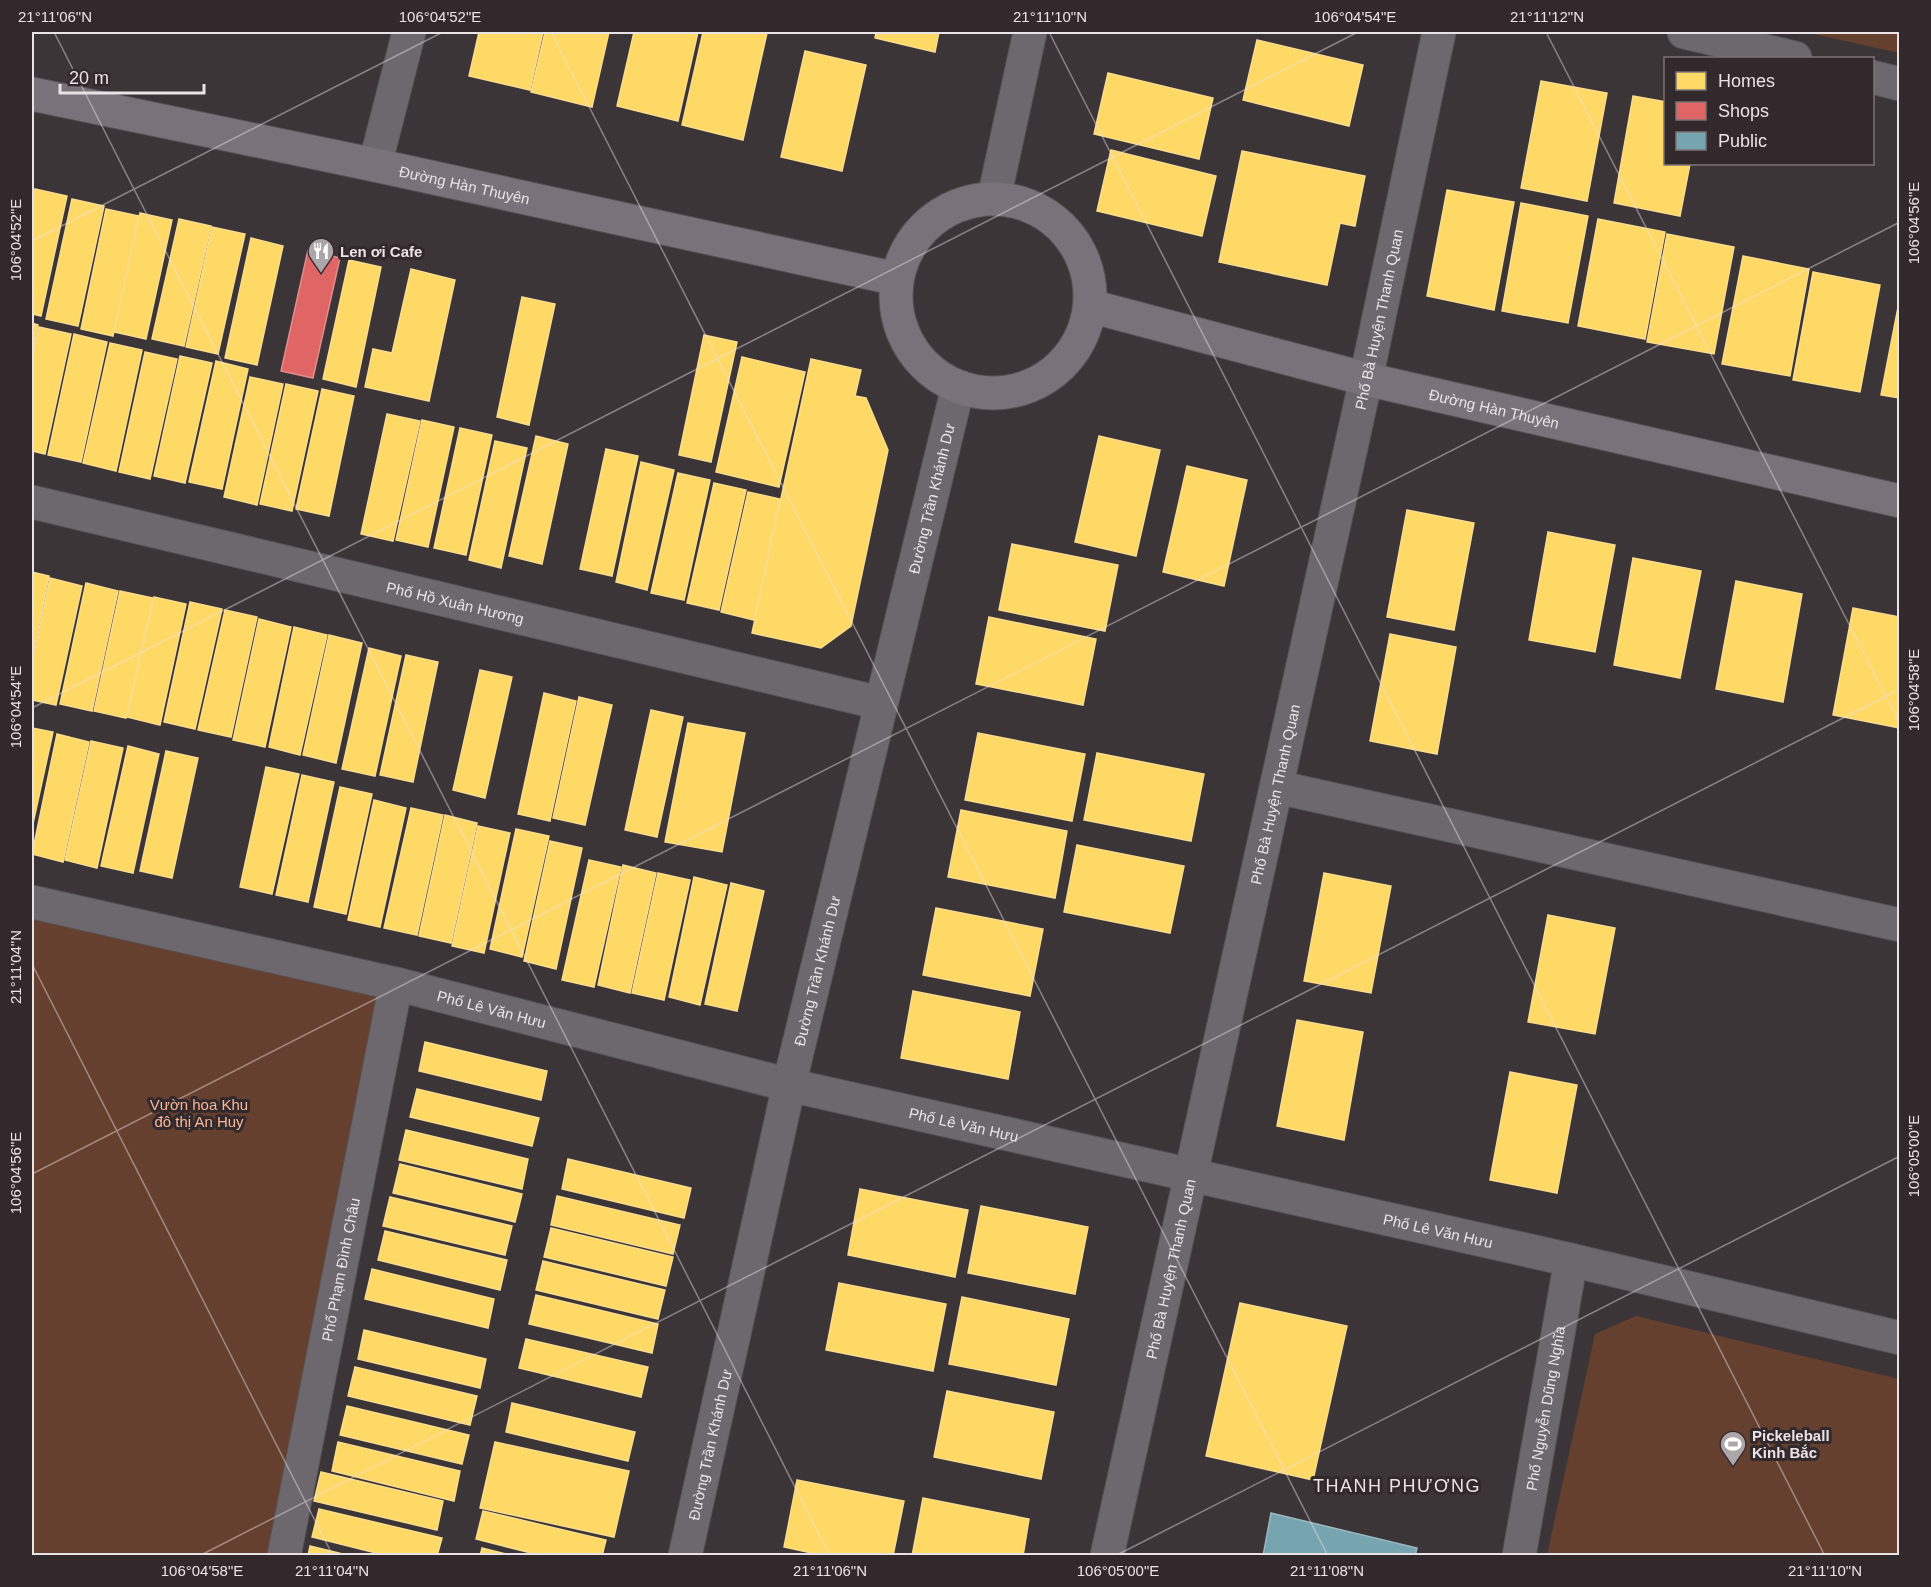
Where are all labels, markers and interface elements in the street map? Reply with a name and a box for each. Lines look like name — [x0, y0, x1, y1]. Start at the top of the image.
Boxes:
text: 21°11'06"N — [18, 8, 92, 25]
text: 106°04'52"E — [399, 8, 481, 25]
text: 21°11'10"N — [1013, 8, 1087, 25]
text: 106°04'54"E — [1314, 8, 1396, 25]
text: 21°11'12"N — [1510, 8, 1584, 25]
scale bar — [60, 57, 204, 95]
legend — [1664, 57, 1874, 165]
text: 20 m — [69, 68, 109, 88]
text: Homes — [1718, 71, 1775, 91]
text: Shops — [1718, 101, 1769, 121]
text: Public — [1718, 131, 1767, 151]
street label: Đường Hàn Thuyên — [398, 162, 531, 207]
text: 106°04'56"E — [1905, 182, 1922, 264]
text: 106°04'52"E — [7, 199, 24, 281]
street label: Phố Bà Huyện Thanh Quan — [1351, 228, 1406, 411]
restaurant icon: Len ơi Cafe — [306, 236, 336, 274]
place label: Len ơi Cafe — [340, 243, 422, 260]
street label: Đường Hàn Thuyên — [1427, 385, 1561, 431]
street label: Đường Trần Khánh Dư — [905, 421, 957, 575]
street label: Phố Hồ Xuân Hương — [385, 578, 526, 627]
text: 106°04'58"E — [1905, 649, 1922, 731]
text: 106°04'54"E — [7, 666, 24, 748]
street label: Phố Bà Huyện Thanh Quan — [1247, 702, 1303, 886]
street label: Đường Trần Khánh Dư — [790, 894, 843, 1048]
text: 21°11'04"N — [7, 930, 24, 1004]
street label: Phố Lê Văn Hưu — [435, 986, 548, 1031]
park label: Vườn hoa Khu đô thị An Huy — [150, 1096, 248, 1130]
street label: Phố Lê Văn Hưu — [907, 1104, 1020, 1145]
text: 106°05'00"E — [1905, 1115, 1922, 1197]
text: 106°04'56"E — [7, 1132, 24, 1214]
street label: Phố Bà Huyện Thanh Quan — [1142, 1177, 1198, 1361]
street label: Phố Phạm Đình Châu — [318, 1196, 362, 1343]
street label: Phố Lê Văn Hưu — [1382, 1210, 1494, 1251]
street label: Phố Nguyễn Dũng Nghĩa — [1522, 1324, 1568, 1492]
street label: Đường Trần Khánh Dư — [685, 1368, 735, 1522]
place label: Pickeleball Kinh Bắc — [1752, 1427, 1830, 1461]
sports icon: Pickeleball Kinh Bắc — [1718, 1429, 1748, 1467]
district label: THANH PHƯƠNG — [1313, 1476, 1481, 1496]
text: 106°04'58"E — [161, 1562, 243, 1579]
text: 21°11'04"N — [295, 1562, 369, 1579]
text: 21°11'06"N — [793, 1562, 867, 1579]
text: 106°05'00"E — [1077, 1562, 1159, 1579]
text: 21°11'08"N — [1290, 1562, 1364, 1579]
text: 21°11'10"N — [1788, 1562, 1862, 1579]

